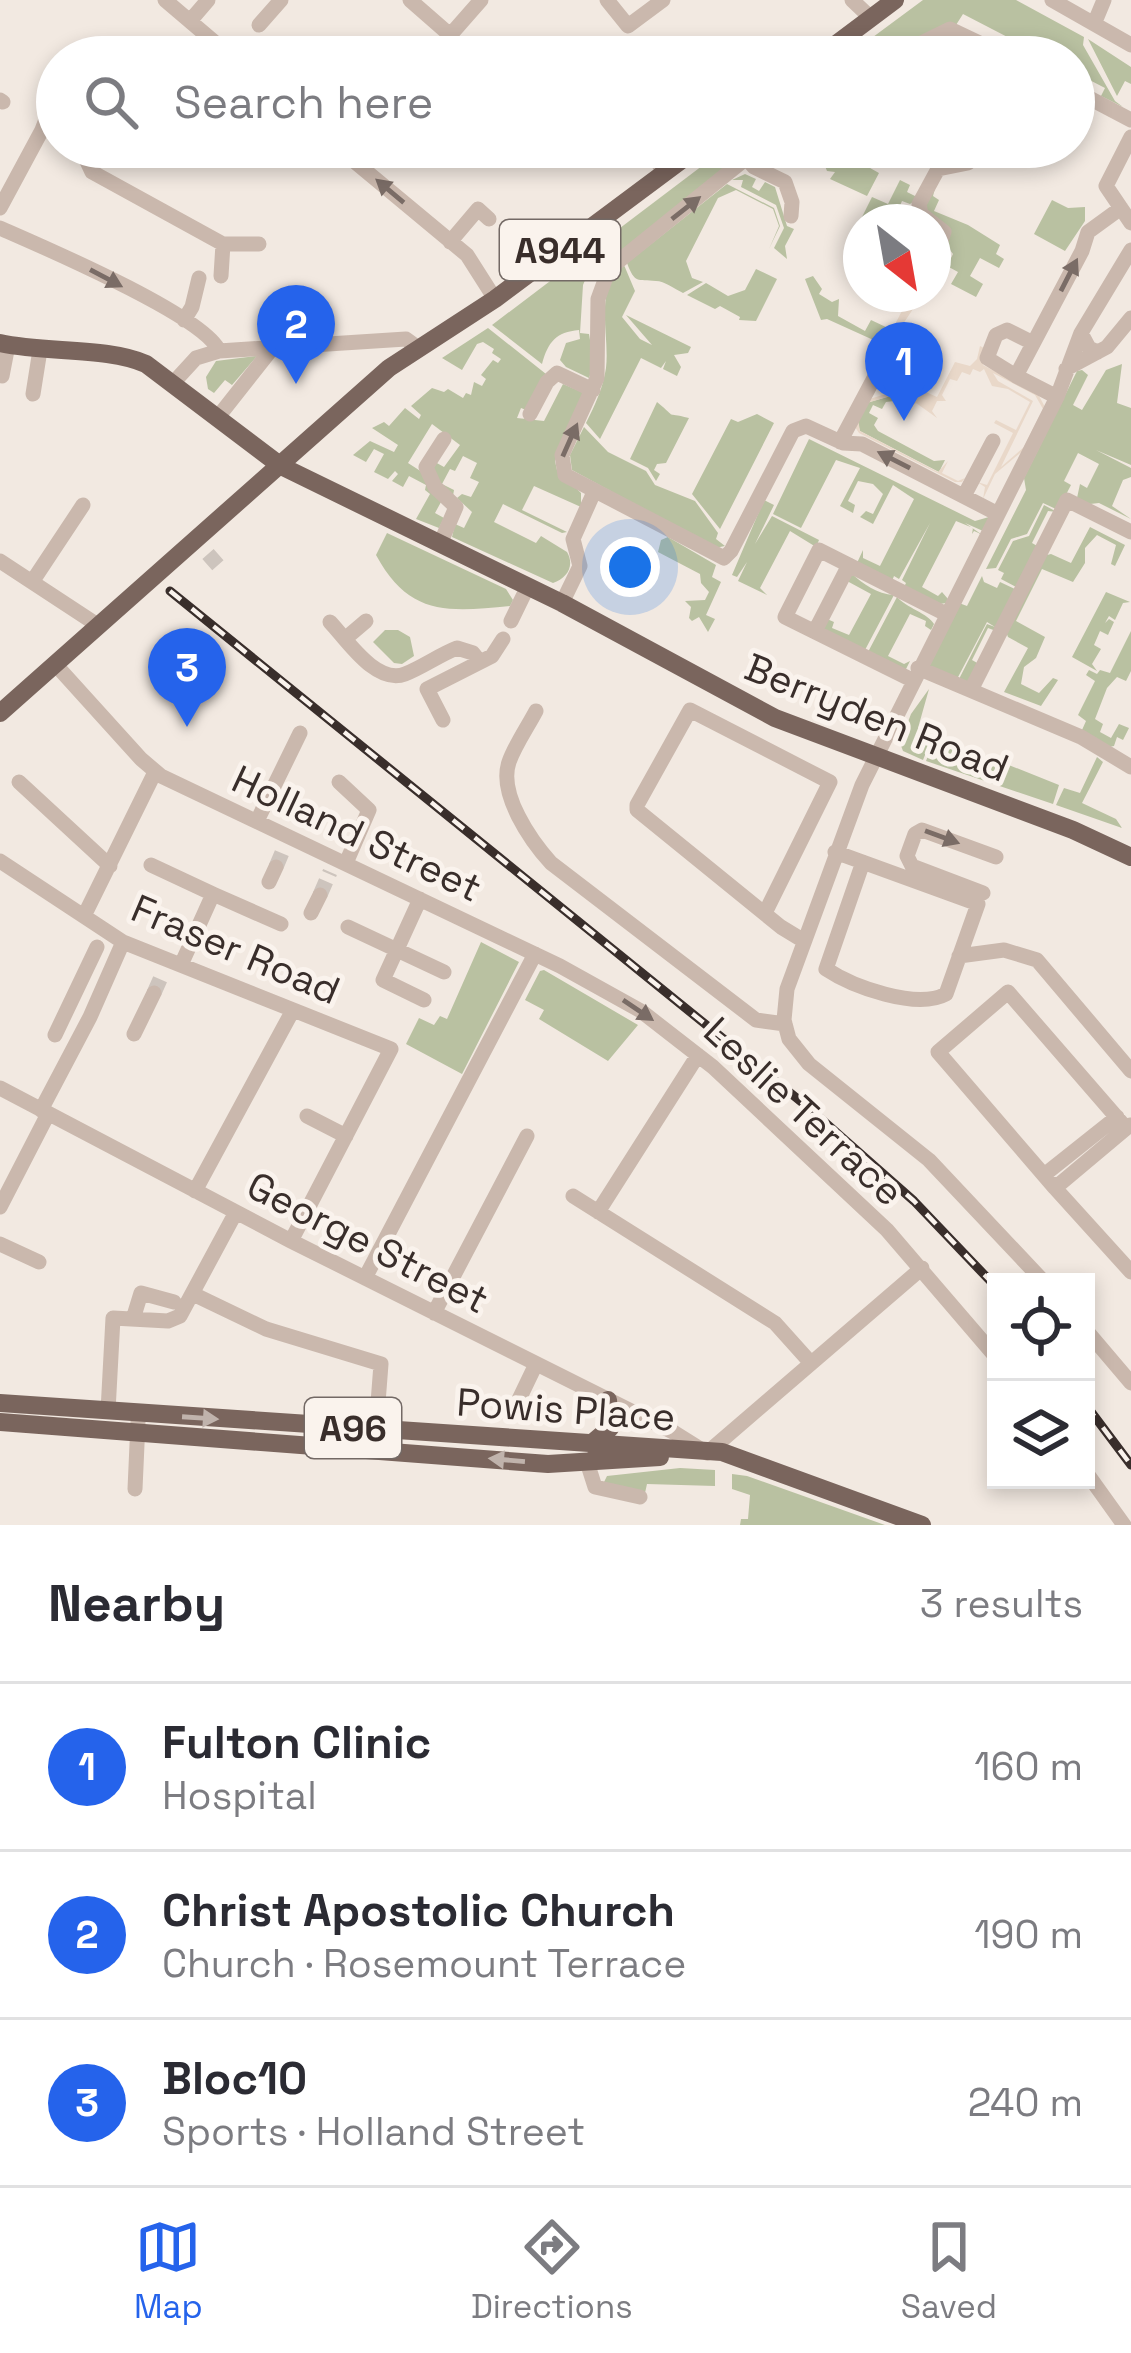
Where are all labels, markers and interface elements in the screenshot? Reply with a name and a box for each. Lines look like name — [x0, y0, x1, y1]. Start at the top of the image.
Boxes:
search box — [36, 36, 1095, 168]
icon: search — [78, 69, 144, 135]
text: Search here — [174, 74, 433, 131]
one-way arrow — [375, 179, 406, 204]
one-way arrow — [671, 196, 702, 221]
north arrow — [843, 204, 951, 312]
road number: A944 — [500, 220, 620, 280]
one-way arrow — [1058, 258, 1078, 293]
one-way arrow — [88, 267, 123, 288]
pin: 2 — [257, 285, 335, 384]
pin: 1 — [865, 322, 943, 421]
one-way arrow — [560, 422, 580, 457]
one-way arrow — [876, 451, 911, 471]
your location — [600, 537, 660, 597]
pin: 3 — [148, 628, 226, 727]
street label: Berryden Road — [738, 642, 1016, 793]
street label: Holland Street — [224, 754, 489, 913]
one-way arrow — [925, 829, 961, 847]
street label: Fraser Road — [124, 884, 347, 1015]
one-way arrow — [621, 998, 654, 1020]
street label: Leslie Terrace — [694, 1006, 914, 1216]
street label: George Street — [239, 1161, 497, 1324]
map controls — [987, 1273, 1095, 1489]
button: locate — [987, 1273, 1095, 1381]
street label: Powis Place — [455, 1377, 677, 1442]
button: layers — [987, 1381, 1095, 1489]
road number: A96 — [305, 1398, 401, 1458]
one-way arrow — [182, 1408, 219, 1427]
one-way arrow — [487, 1450, 525, 1469]
text: Nearby — [48, 1571, 225, 1636]
text: 3 results — [920, 1579, 1083, 1628]
text: Fulton Clinic — [162, 1714, 431, 1771]
text: 1 — [78, 1742, 96, 1791]
text: 160 m — [974, 1742, 1083, 1791]
text: Hospital — [162, 1771, 317, 1820]
text: Christ Apostolic Church — [162, 1882, 675, 1939]
text: 2 — [75, 1910, 99, 1959]
text: 190 m — [974, 1910, 1083, 1959]
text: Church · Rosemount Terrace — [162, 1939, 686, 1988]
text: Bloc10 — [162, 2050, 307, 2107]
text: 3 — [75, 2078, 99, 2127]
text: 240 m — [968, 2078, 1083, 2127]
text: Sports · Holland Street — [162, 2107, 585, 2156]
tab: Map — [134, 2214, 203, 2328]
tab: Directions — [471, 2214, 633, 2328]
tab: Saved — [901, 2214, 997, 2328]

